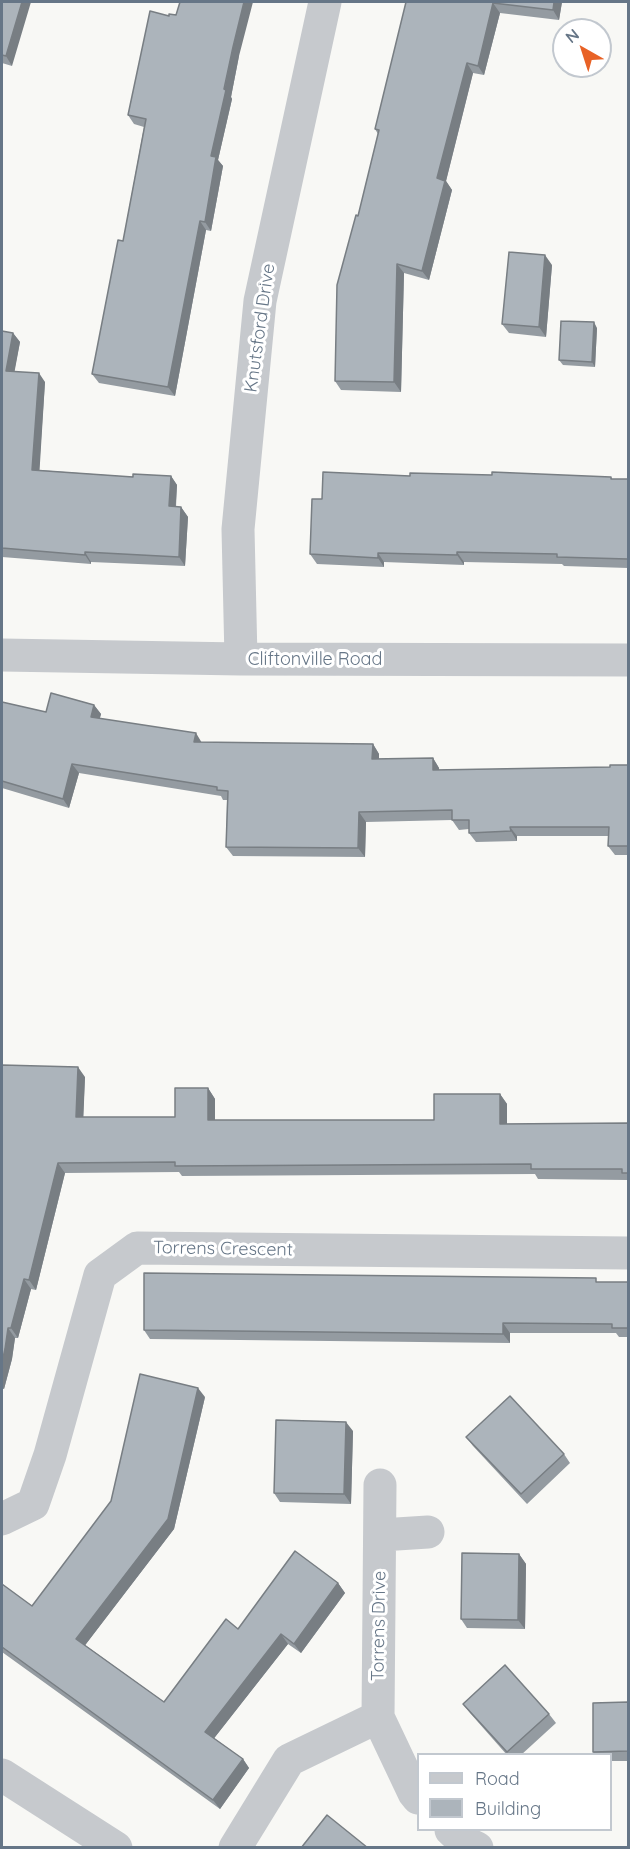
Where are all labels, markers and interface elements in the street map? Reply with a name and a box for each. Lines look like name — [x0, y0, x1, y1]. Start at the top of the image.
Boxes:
north arrow — [552, 18, 612, 78]
text: N — [561, 24, 583, 47]
street label: Knutsford Drive — [240, 262, 280, 394]
street label: Cliftonville Road — [248, 649, 382, 671]
street label: Torrens Crescent — [153, 1237, 293, 1261]
street label: Torrens Drive — [367, 1571, 391, 1681]
legend — [417, 1753, 612, 1831]
text: Road — [475, 1767, 520, 1790]
text: Building — [475, 1797, 541, 1820]

